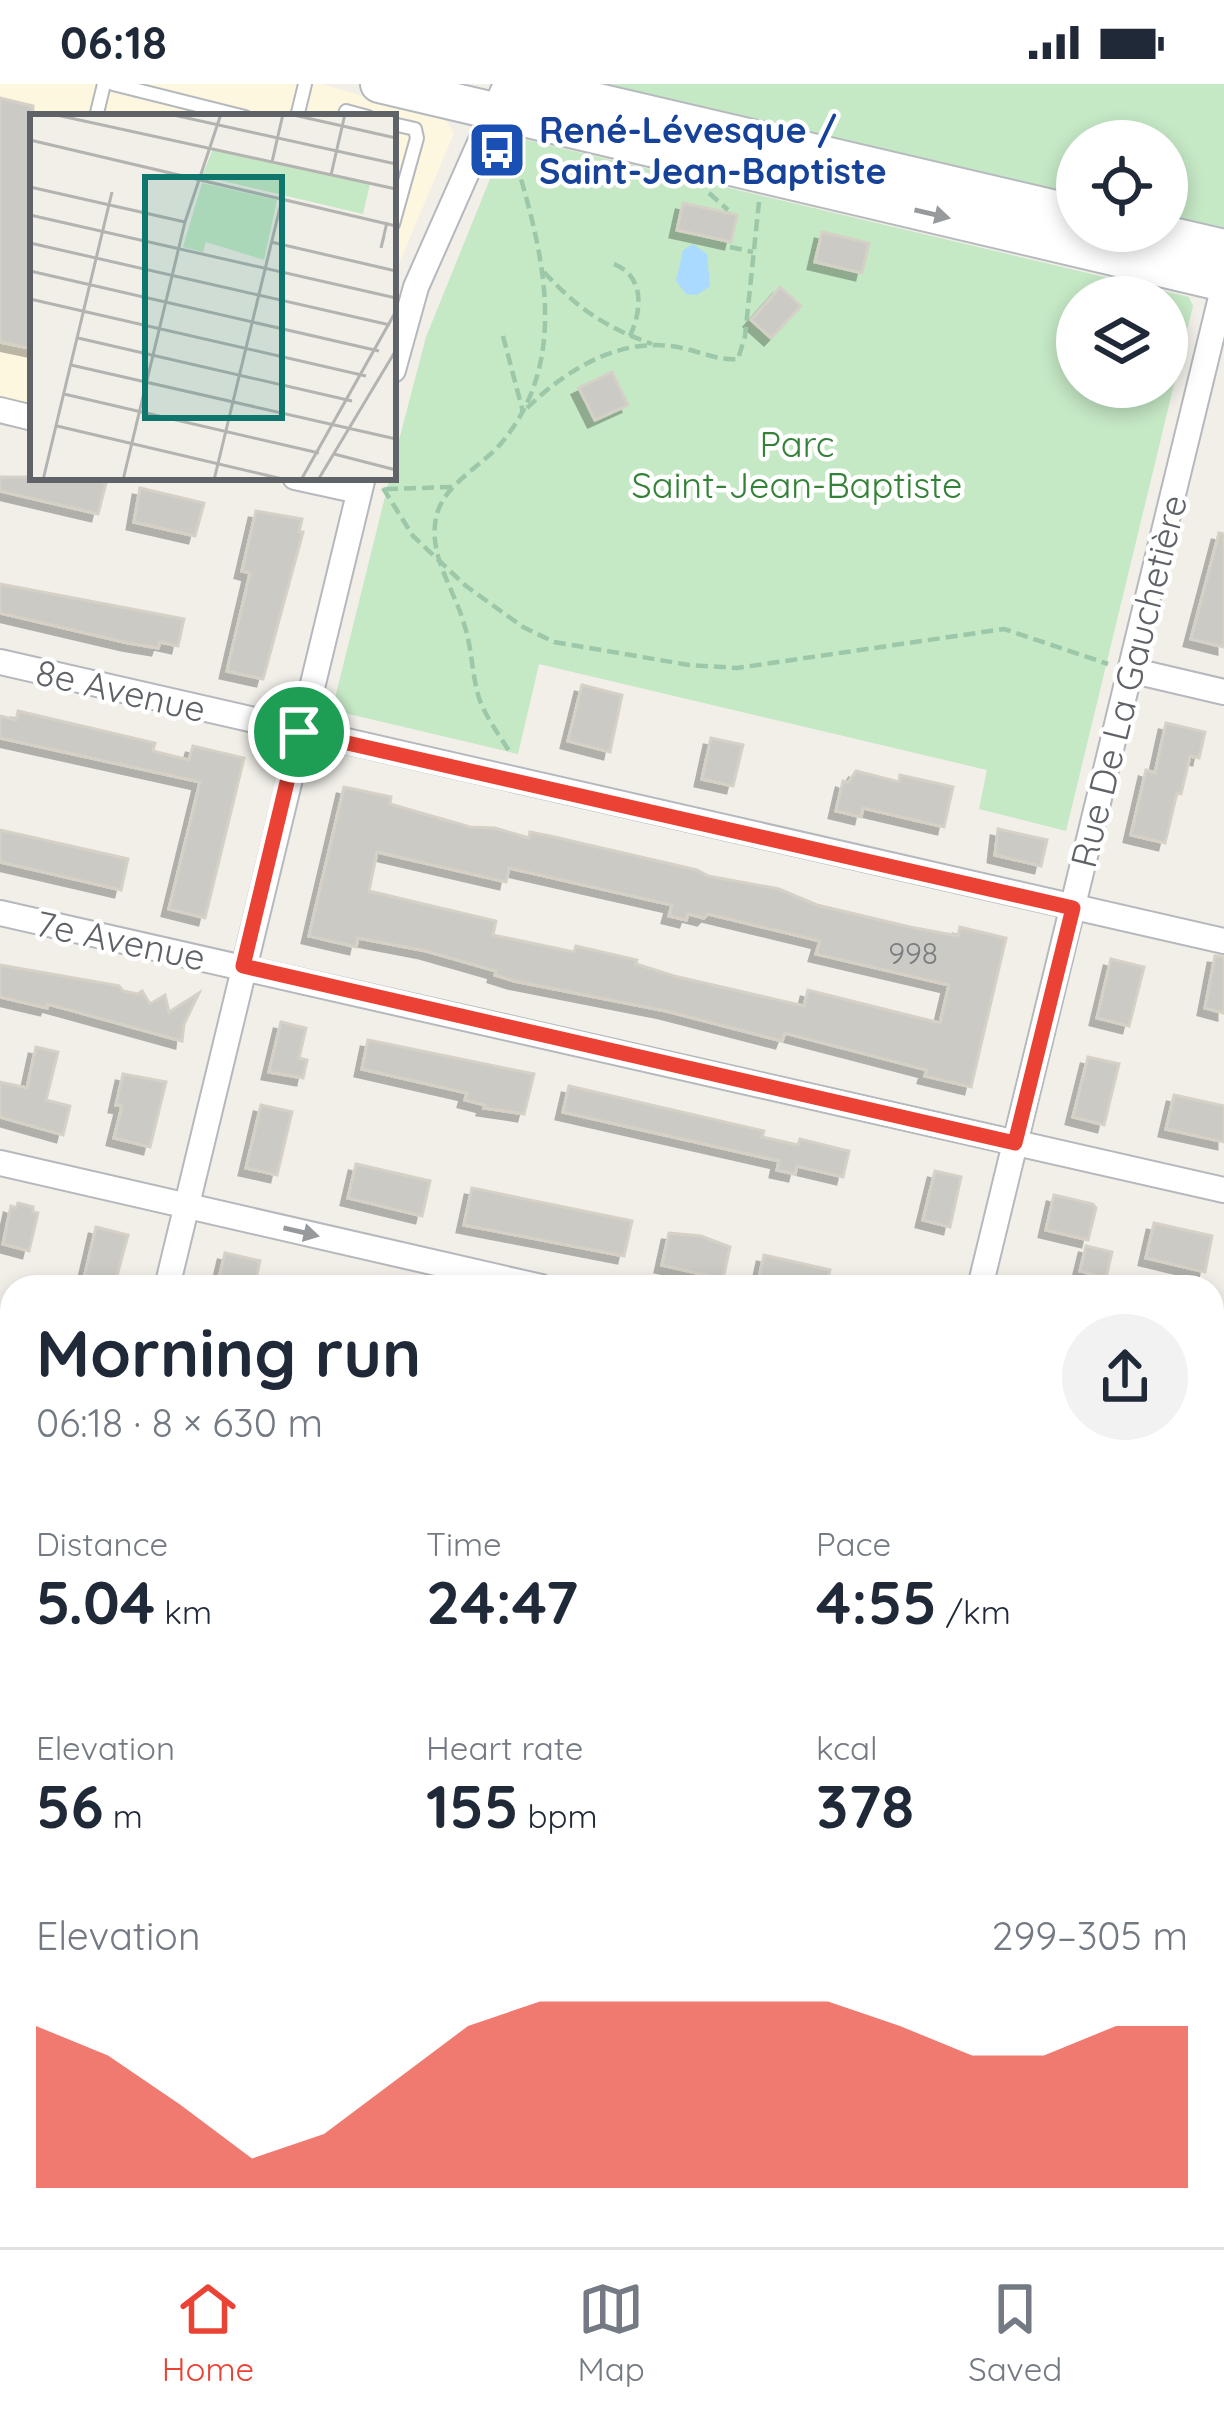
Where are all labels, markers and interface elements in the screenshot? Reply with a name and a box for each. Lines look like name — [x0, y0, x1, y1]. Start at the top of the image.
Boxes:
text: 06:18 — [60, 14, 167, 70]
place label: René-Lévesque / Saint-Jean-Baptiste — [539, 107, 887, 193]
inset map — [30, 114, 396, 480]
bus stop icon: René-Lévesque / Saint-Jean-Baptiste — [466, 119, 528, 181]
map controls — [1056, 120, 1188, 408]
button: locate — [1056, 120, 1188, 252]
one-way arrow — [914, 205, 952, 224]
button: layers — [1056, 276, 1188, 408]
park label: Parc Saint-Jean-Baptiste — [632, 421, 962, 507]
street label: Rue De La Gauchetière — [1060, 490, 1196, 872]
street label: 8e Avenue — [32, 649, 210, 731]
pin — [248, 681, 350, 783]
icon: arrive — [266, 699, 332, 765]
street label: 7e Avenue — [32, 900, 210, 980]
house number: 998 — [888, 934, 938, 972]
one-way arrow — [282, 1223, 320, 1242]
text: Morning run — [36, 1311, 421, 1394]
button: share — [1062, 1314, 1188, 1440]
text: 06:18 · 8 × 630 m — [36, 1398, 323, 1447]
text: Distance — [36, 1523, 168, 1564]
text: Time — [426, 1523, 502, 1564]
text: Pace — [816, 1523, 891, 1564]
text: 5.04 — [36, 1564, 155, 1639]
text: 24:47 — [426, 1564, 578, 1639]
text: 4:55 — [816, 1564, 937, 1639]
text: km — [155, 1591, 212, 1632]
text: /km — [937, 1591, 1011, 1632]
text: Elevation — [36, 1727, 175, 1768]
text: Heart rate — [426, 1727, 583, 1768]
text: kcal — [816, 1727, 878, 1768]
text: 56 — [36, 1768, 104, 1843]
text: 155 — [426, 1768, 518, 1843]
text: 378 — [816, 1768, 914, 1843]
text: m — [104, 1795, 143, 1836]
text: bpm — [518, 1795, 598, 1836]
text: Elevation — [36, 1911, 200, 1960]
text: 299–305 m — [992, 1911, 1188, 1960]
tab: Home — [162, 2276, 254, 2389]
tab: Map — [578, 2276, 645, 2389]
tab: Saved — [968, 2276, 1062, 2389]

